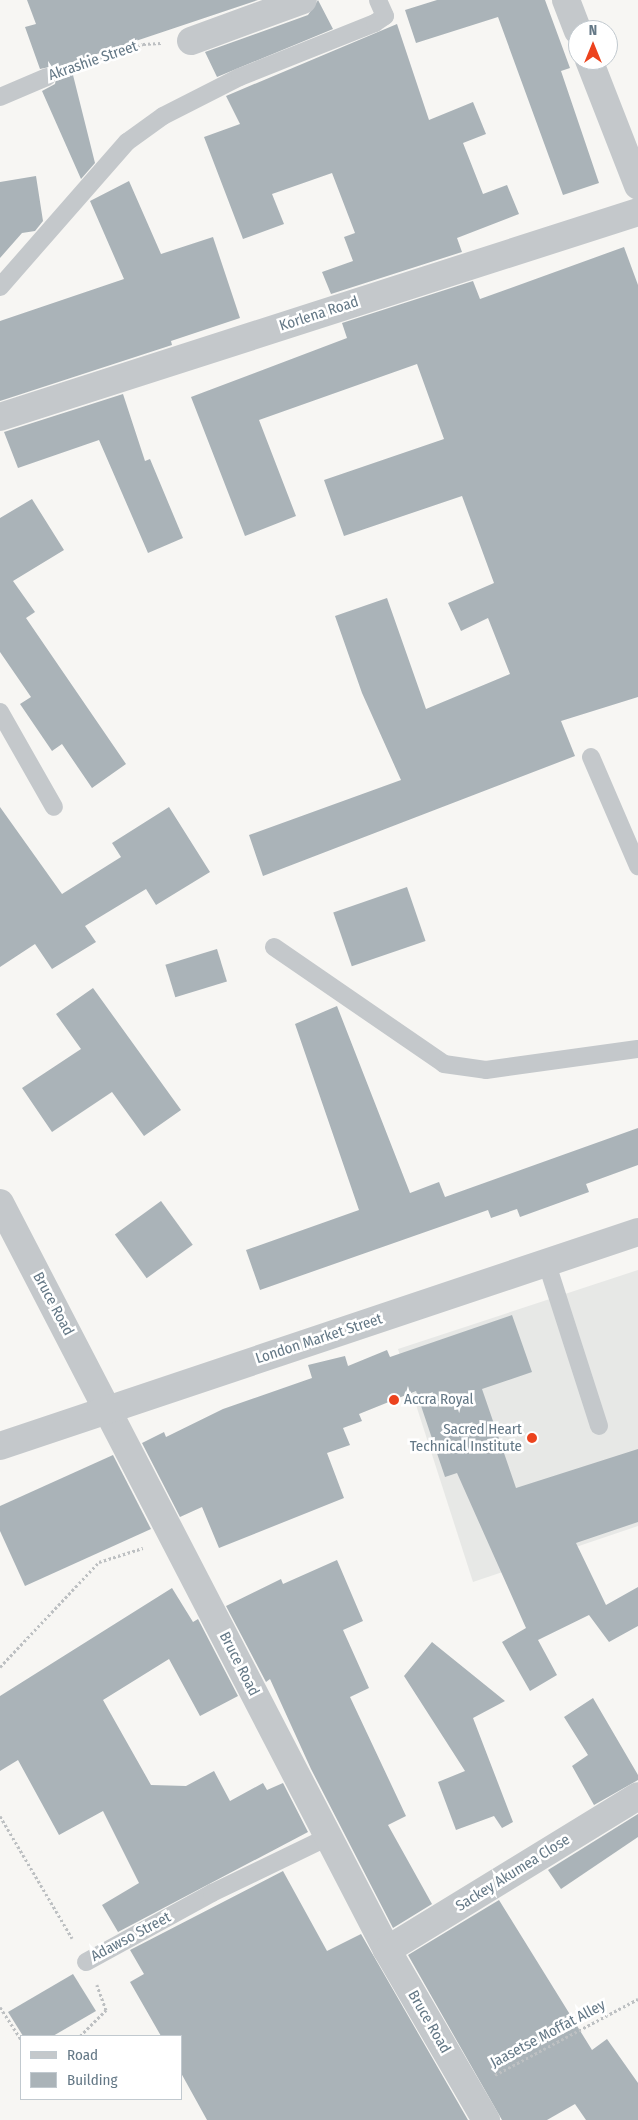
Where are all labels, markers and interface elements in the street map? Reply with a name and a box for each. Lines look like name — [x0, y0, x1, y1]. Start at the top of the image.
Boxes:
north arrow — [568, 20, 618, 70]
text: N — [589, 22, 597, 39]
street label: Akrashie Street — [46, 37, 140, 85]
street label: Korlena Road — [277, 293, 361, 335]
street label: Bruce Road — [29, 1269, 77, 1339]
street label: London Market Street — [253, 1310, 385, 1368]
place label: Accra Royal — [404, 1391, 474, 1409]
marker: Accra Royal — [388, 1394, 400, 1406]
place label: Sacred Heart Technical Institute — [410, 1420, 522, 1455]
marker: Sacred Heart Technical Institute — [526, 1432, 538, 1444]
street label: Bruce Road — [215, 1629, 263, 1699]
street label: Sackey Akumea Close — [453, 1831, 573, 1915]
street label: Adawso Street — [88, 1908, 174, 1966]
street label: Bruce Road — [404, 1987, 454, 2057]
street label: Jaasetse Moffat Alley — [487, 1996, 609, 2072]
legend — [20, 2035, 182, 2100]
text: Road — [67, 2046, 98, 2064]
text: Building — [67, 2071, 118, 2089]

